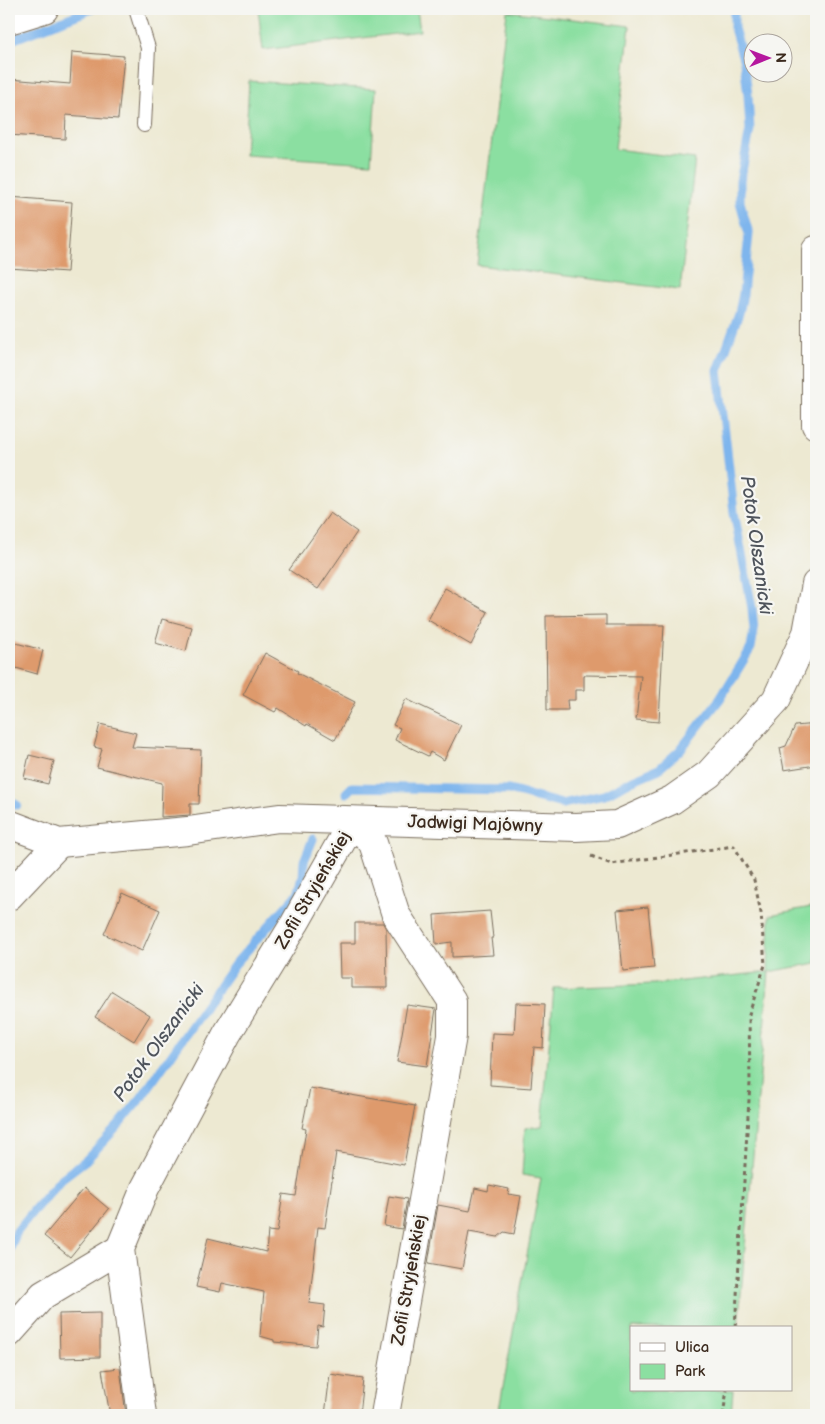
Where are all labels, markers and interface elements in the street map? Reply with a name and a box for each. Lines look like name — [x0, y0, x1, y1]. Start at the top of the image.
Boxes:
north arrow — [742, 32, 792, 82]
text: N — [772, 52, 789, 63]
water label: Potok Olszanicki — [735, 474, 777, 617]
street label: Jadwigi Majówny — [407, 811, 544, 837]
street label: Zofii Stryjeńskiej — [270, 827, 355, 953]
water label: Potok Olszanicki — [109, 979, 210, 1106]
street label: Zofii Stryjeńskiej — [387, 1213, 431, 1348]
legend — [630, 1326, 792, 1392]
text: Ulica — [675, 1338, 709, 1357]
text: Park — [675, 1362, 706, 1381]

